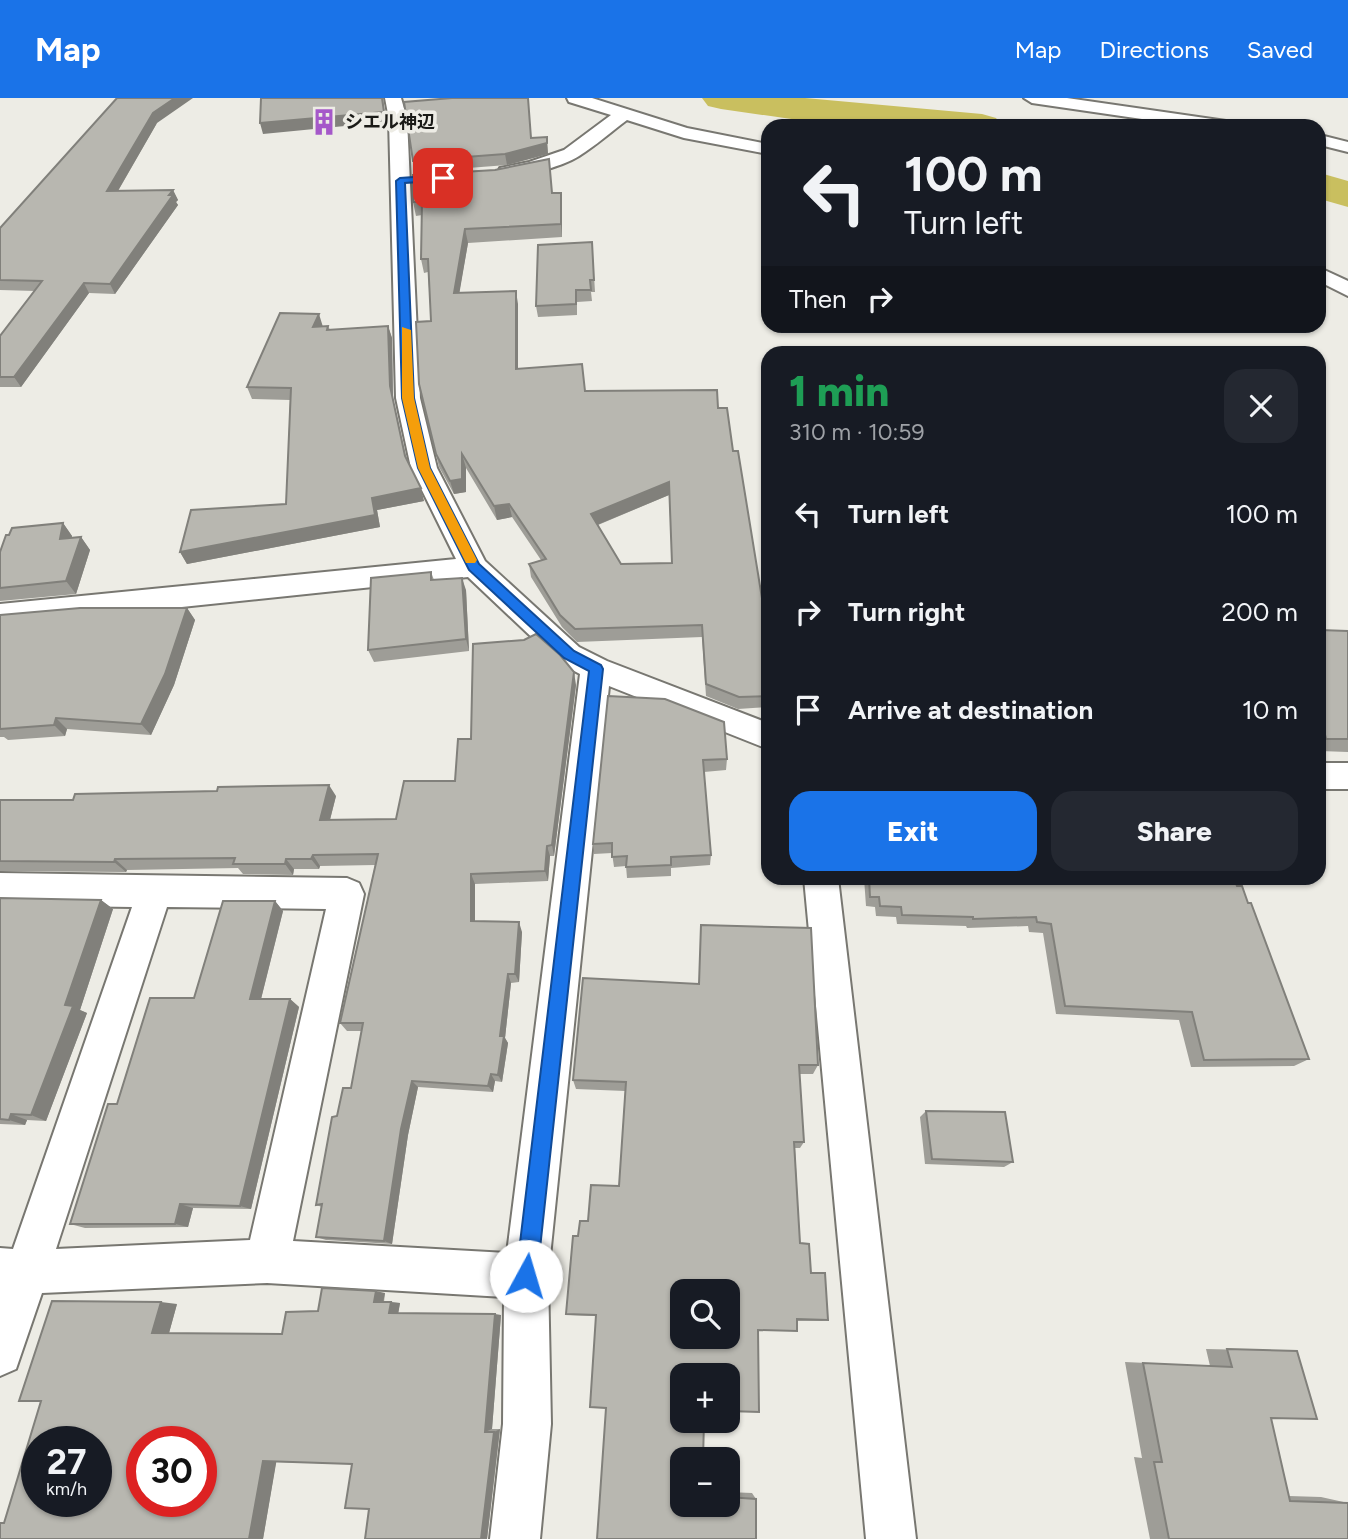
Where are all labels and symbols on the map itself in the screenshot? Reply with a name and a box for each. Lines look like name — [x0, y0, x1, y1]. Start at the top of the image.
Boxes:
building icon: シエル神辺 — [309, 107, 339, 137]
place label: シエル神辺 — [345, 111, 435, 133]
pin — [413, 148, 473, 208]
position arrow — [489, 1239, 563, 1313]
speed limit sign: 30 — [126, 1426, 217, 1517]

